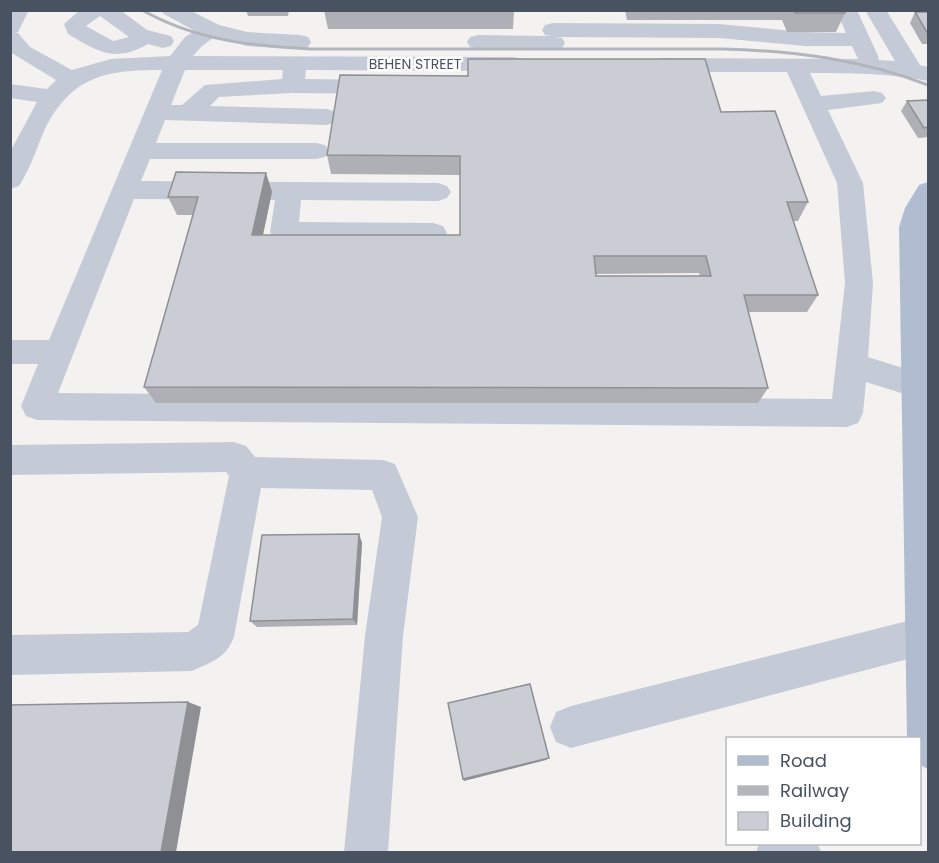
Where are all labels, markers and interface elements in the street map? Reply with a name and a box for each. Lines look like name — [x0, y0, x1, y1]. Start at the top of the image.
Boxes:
street label: BEHEN STREET — [369, 54, 462, 74]
legend — [726, 737, 921, 845]
text: Road — [780, 748, 827, 773]
text: Railway — [780, 778, 849, 803]
text: Building — [780, 808, 852, 833]

